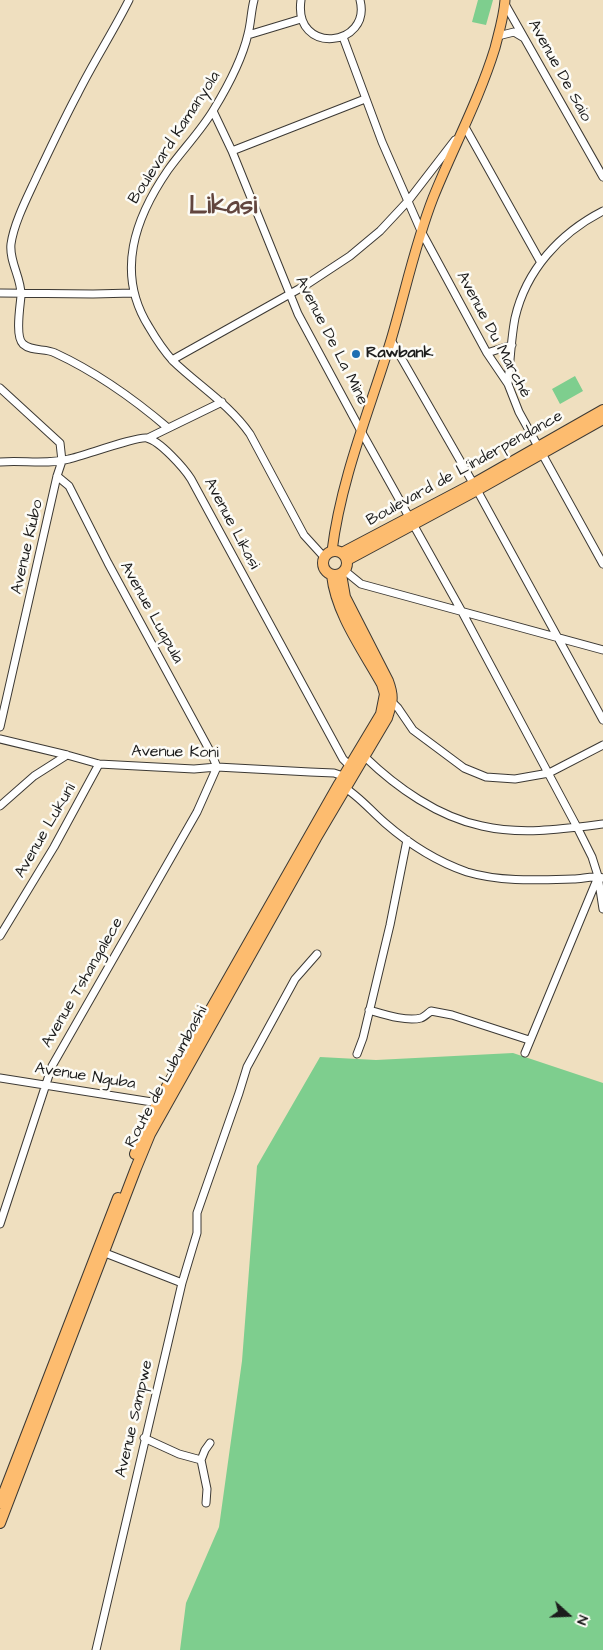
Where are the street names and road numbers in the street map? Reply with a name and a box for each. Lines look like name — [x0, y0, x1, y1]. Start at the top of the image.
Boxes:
street label: Avenue De Saio — [523, 17, 595, 125]
street label: Boulevard Kamanyola — [125, 68, 225, 208]
street label: Avenue Du Marché — [452, 269, 534, 401]
street label: Avenue De La Mine — [290, 273, 372, 409]
street label: Boulevard de L'inderpendance — [364, 407, 566, 531]
street label: Avenue Likasi — [199, 475, 263, 573]
street label: Avenue Kiubo — [8, 498, 48, 596]
street label: Avenue Luapula — [115, 559, 187, 667]
street label: Avenue Koni — [131, 743, 219, 763]
street label: Avenue Lukuni — [11, 780, 81, 882]
street label: Avenue Tshangalece — [38, 915, 128, 1051]
street label: Route de Lubumbashi — [122, 1003, 212, 1151]
street label: Avenue Nguba — [33, 1060, 137, 1094]
street label: Avenue Sampwe — [112, 1358, 158, 1480]

